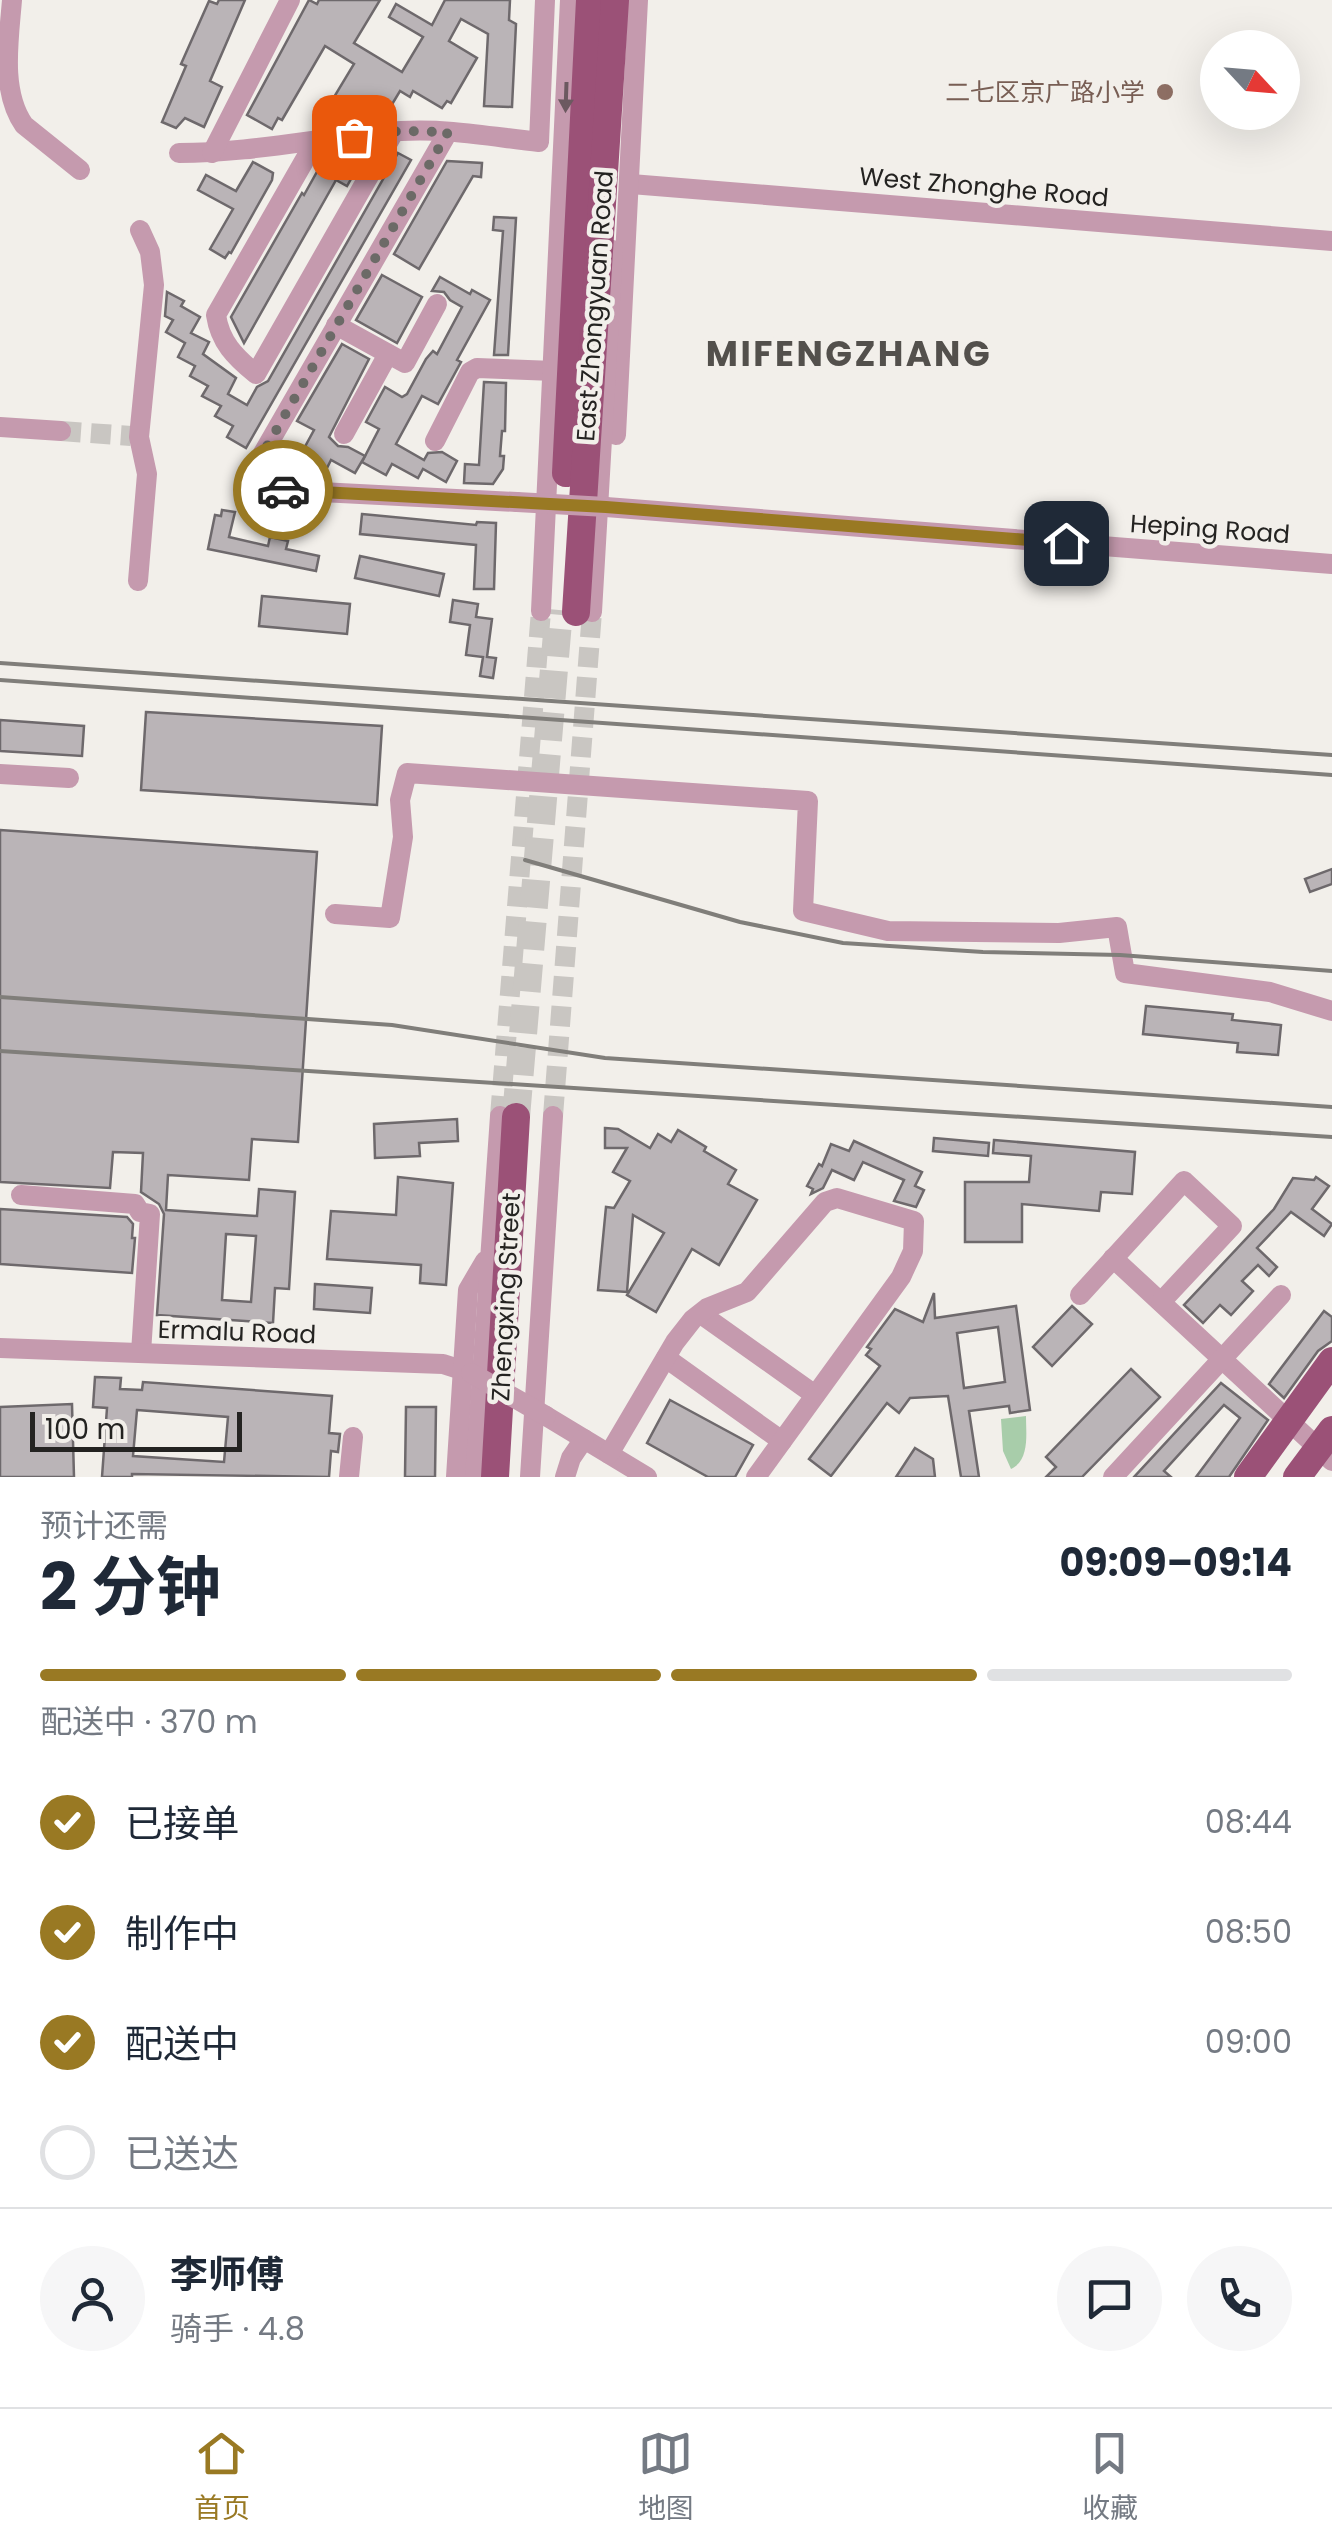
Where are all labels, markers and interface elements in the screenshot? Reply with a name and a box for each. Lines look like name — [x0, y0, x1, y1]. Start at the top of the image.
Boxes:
north arrow — [1200, 30, 1300, 130]
map controls — [1200, 30, 1300, 130]
place label: 二七区京广路小学 — [945, 75, 1145, 110]
marker: 二七区京广路小学 — [1154, 81, 1176, 103]
one-way arrow — [557, 82, 573, 114]
pin — [312, 95, 397, 180]
icon: bag — [327, 110, 382, 165]
street label: West Zhonghe Road — [858, 159, 1110, 215]
street label: East Zhongyuan Road — [568, 169, 622, 443]
district label: MIFENGZHANG — [706, 329, 992, 378]
courier — [233, 440, 333, 540]
icon: car — [256, 463, 311, 518]
pin — [1024, 501, 1109, 586]
street label: Heping Road — [1129, 506, 1291, 552]
icon: home — [1039, 516, 1094, 571]
street label: Zhengxing Street — [483, 1192, 529, 1402]
street label: Ermalu Road — [157, 1312, 317, 1352]
scale bar — [30, 1407, 242, 1452]
text: 100 m — [45, 1410, 125, 1449]
text: 预计还需 — [40, 1503, 168, 1548]
text: 09:09–09:14 — [1060, 1536, 1292, 1589]
text: 2 分钟 — [40, 1542, 221, 1633]
text: 配送中 · 370 m — [40, 1699, 258, 1744]
icon: check — [40, 1795, 95, 1850]
text: 已接单 — [125, 1797, 239, 1850]
text: 08:44 — [1205, 1799, 1292, 1844]
icon: check — [40, 1905, 95, 1960]
text: 制作中 — [125, 1907, 239, 1960]
text: 08:50 — [1205, 1909, 1292, 1954]
icon: check — [40, 2015, 95, 2070]
text: 配送中 — [125, 2017, 239, 2070]
text: 09:00 — [1205, 2019, 1292, 2064]
text: 已送达 — [125, 2127, 239, 2180]
button: person — [40, 2246, 145, 2351]
button: chat — [1057, 2246, 1162, 2351]
button: phone — [1187, 2246, 1292, 2351]
text: 李师傅 — [170, 2248, 284, 2301]
text: 骑手 · 4.8 — [170, 2306, 305, 2351]
tab: 首页 — [194, 2426, 250, 2530]
tab: 地图 — [638, 2426, 694, 2530]
tab: 收藏 — [1082, 2426, 1138, 2530]

